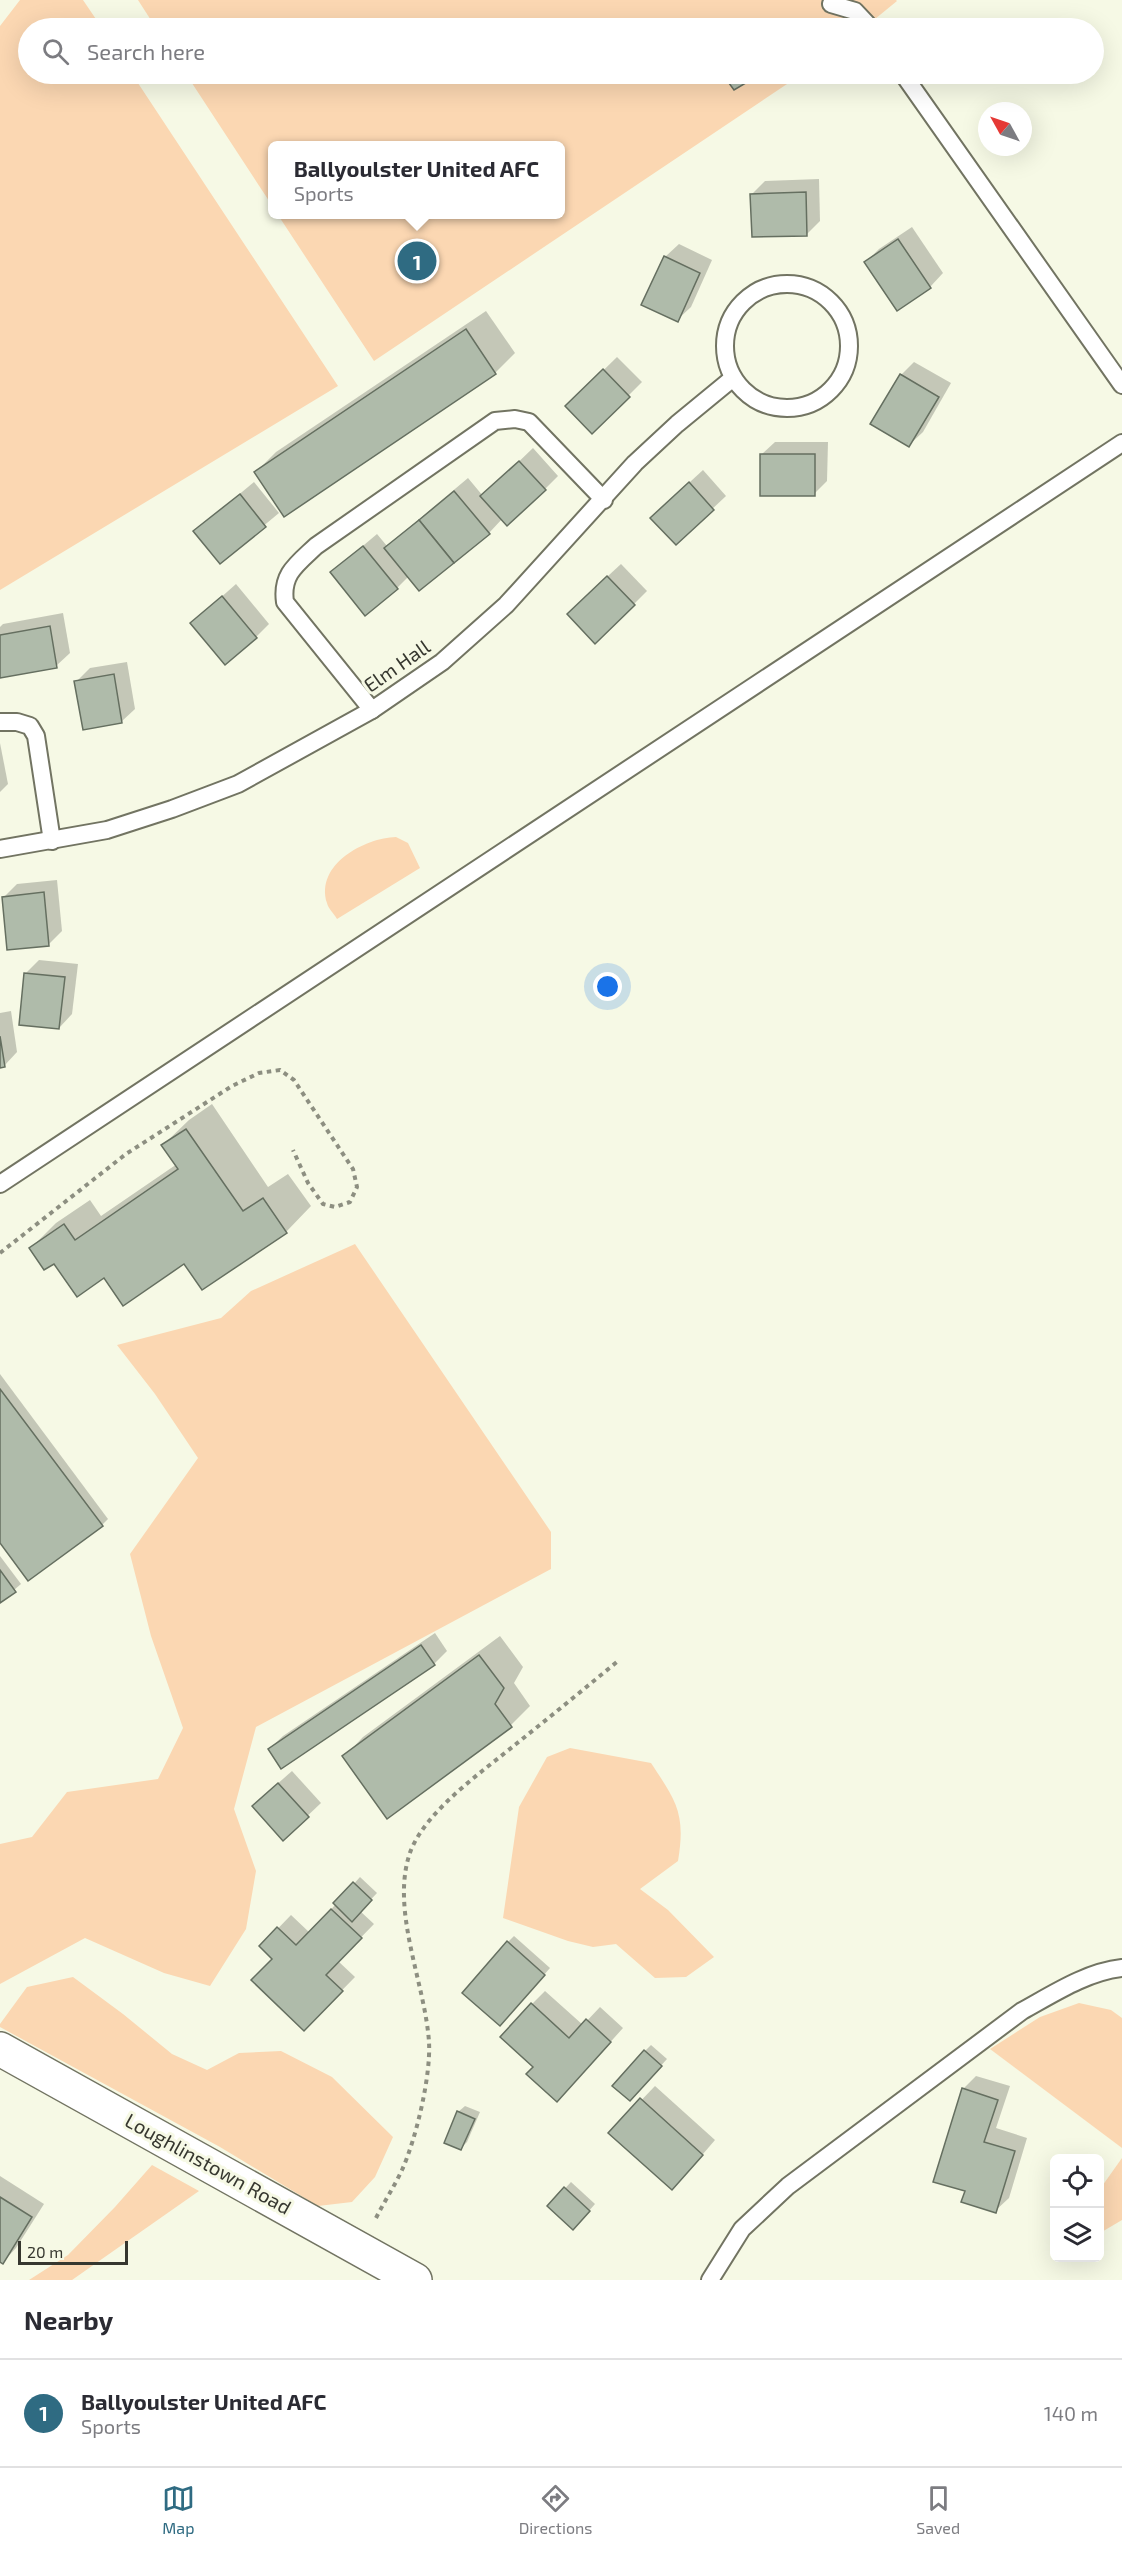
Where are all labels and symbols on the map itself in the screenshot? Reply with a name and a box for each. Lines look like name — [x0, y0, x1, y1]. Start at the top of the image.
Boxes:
north arrow — [978, 102, 1032, 156]
pin: 1 — [398, 238, 436, 284]
street label: Elm Hall — [359, 634, 434, 697]
your location — [593, 972, 622, 1001]
street label: Loughlinstown Road — [121, 2108, 296, 2219]
scale bar — [18, 2238, 128, 2266]

